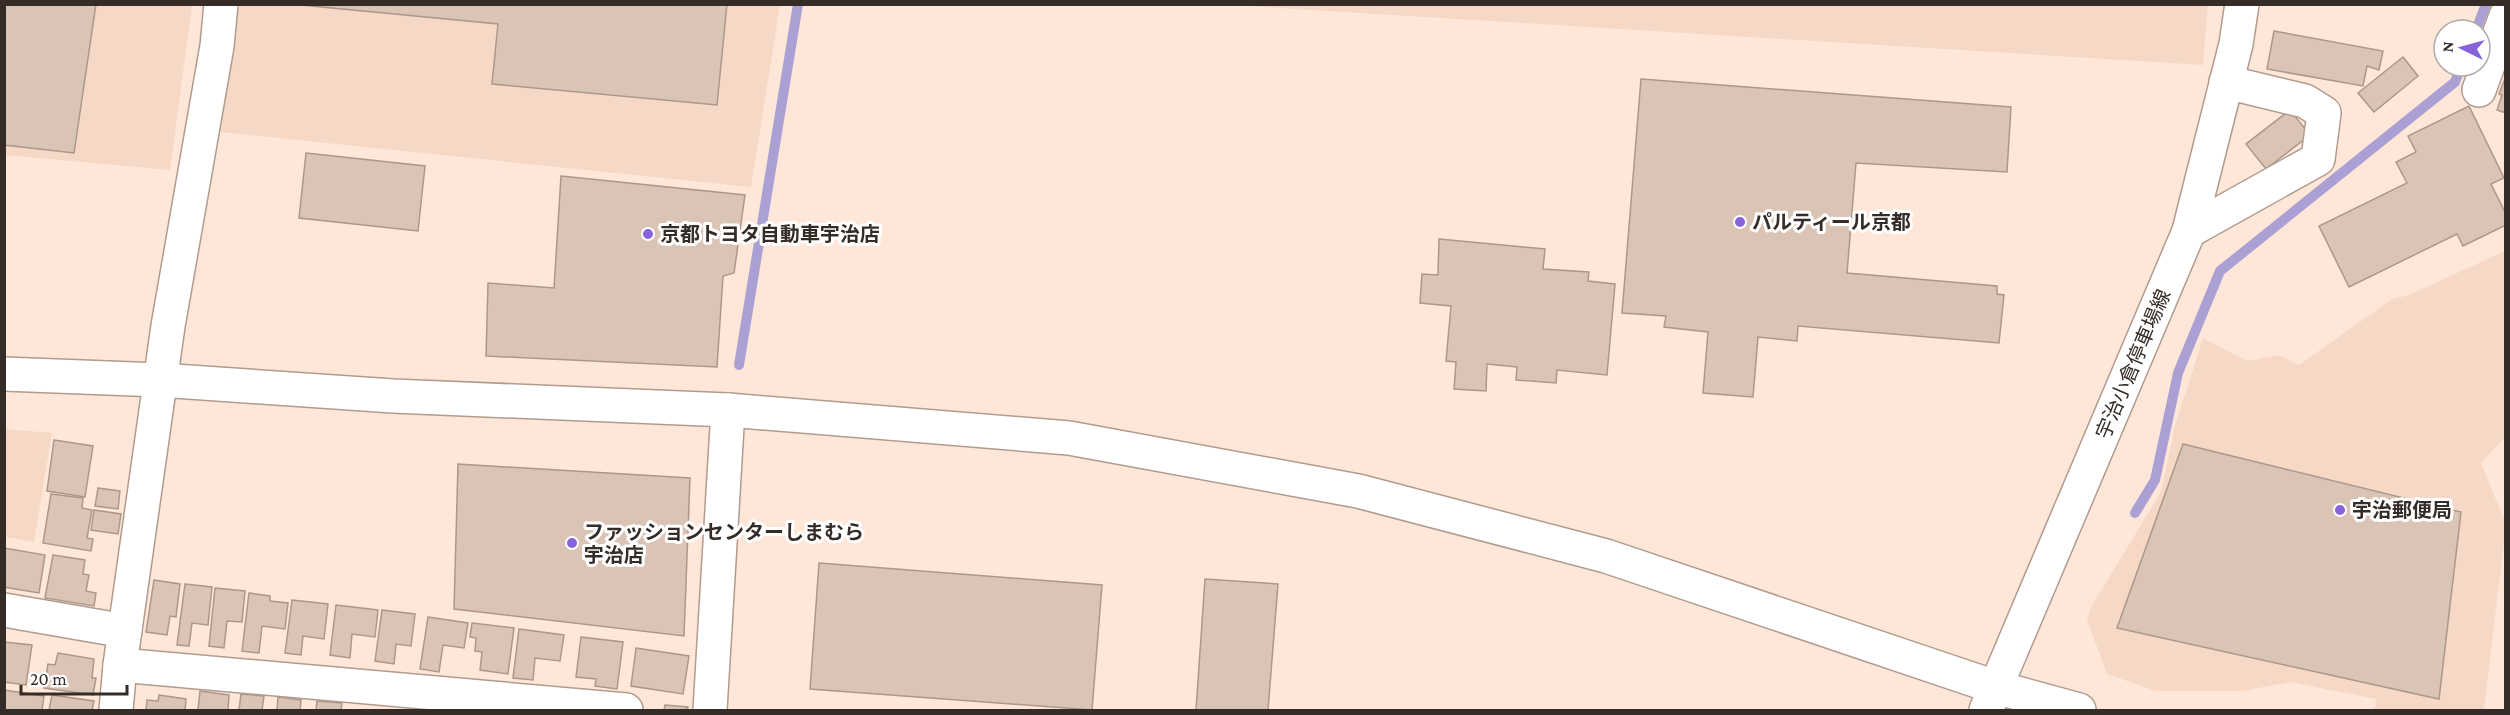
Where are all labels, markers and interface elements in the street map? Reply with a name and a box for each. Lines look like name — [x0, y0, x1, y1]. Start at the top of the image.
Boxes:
north arrow — [2432, 18, 2492, 78]
text: N — [2439, 40, 2457, 53]
place label: パルティール京都 — [1752, 211, 1911, 233]
marker: パルティール京都 — [1733, 215, 1747, 229]
place label: 京都トヨタ自動車宇治店 — [660, 223, 880, 245]
marker: 京都トヨタ自動車宇治店 — [641, 227, 655, 241]
street label: 宇治小倉停車場線 — [2092, 286, 2174, 442]
place label: 宇治郵便局 — [2352, 499, 2452, 521]
marker: 宇治郵便局 — [2333, 503, 2347, 517]
place label: ファッションセンターしまむら 宇治店 — [584, 521, 864, 566]
marker: ファッションセンターしまむら 宇治店 — [565, 536, 579, 550]
scale bar — [21, 658, 128, 696]
text: 20 m — [30, 669, 67, 689]

